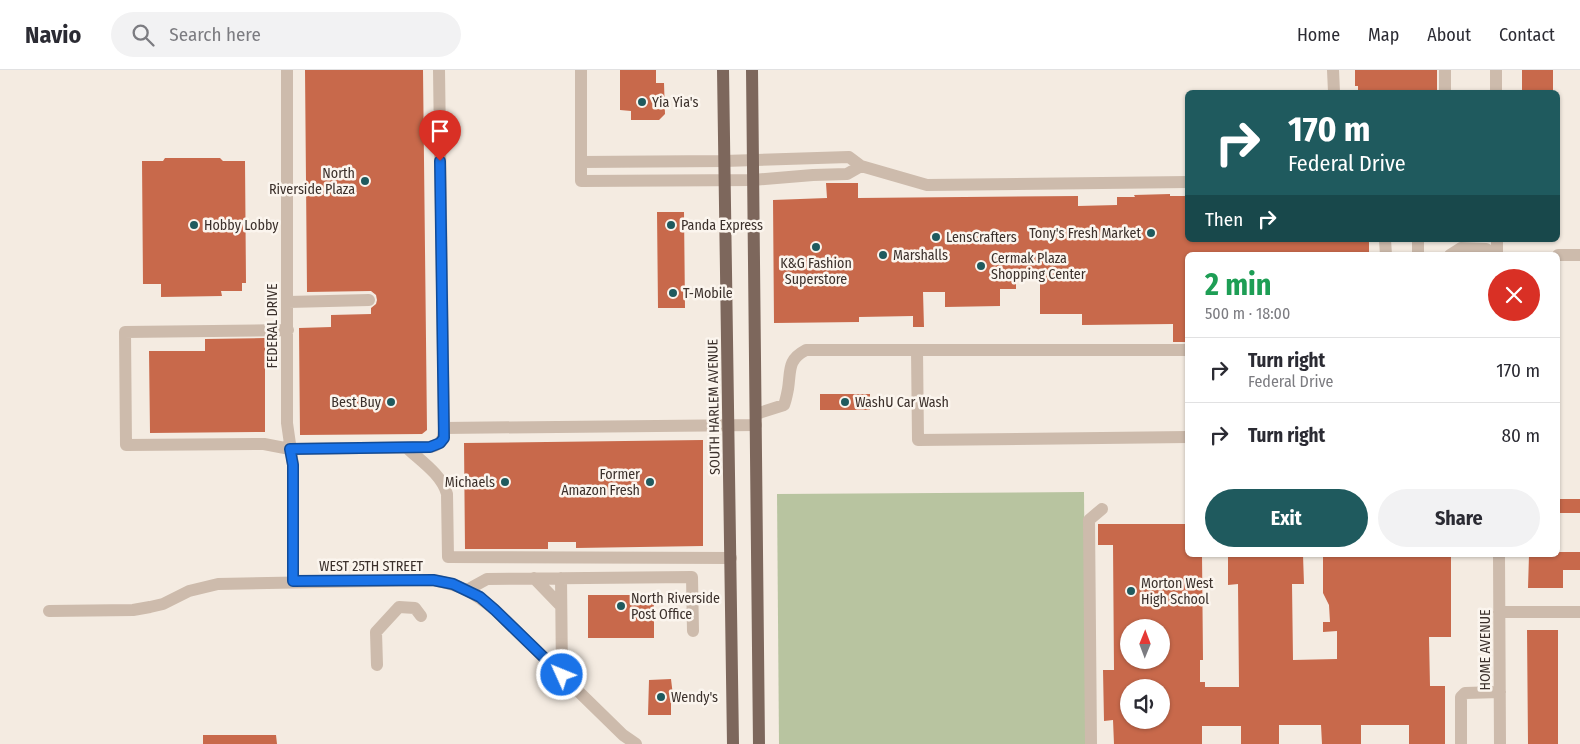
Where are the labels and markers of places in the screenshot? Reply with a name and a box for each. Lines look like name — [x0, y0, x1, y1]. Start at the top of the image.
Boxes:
place label: Yia Yia's — [652, 94, 699, 111]
marker: Yia Yia's — [636, 96, 648, 108]
pin — [419, 110, 461, 161]
place label: North Riverside Plaza — [269, 165, 355, 198]
marker: North Riverside Plaza — [359, 175, 371, 187]
place label: Hobby Lobby — [204, 217, 279, 234]
place label: Panda Express — [681, 217, 763, 234]
marker: Hobby Lobby — [188, 219, 200, 231]
marker: Panda Express — [665, 219, 677, 231]
place label: Tony's Fresh Market — [1029, 225, 1141, 242]
marker: Tony's Fresh Market — [1145, 227, 1157, 239]
place label: LensCrafters — [946, 229, 1017, 246]
marker: LensCrafters — [930, 231, 942, 243]
marker: K&G Fashion Superstore — [810, 241, 822, 253]
place label: Marshalls — [893, 247, 948, 264]
marker: Marshalls — [877, 249, 889, 261]
place label: Cermak Plaza Shopping Center — [991, 250, 1086, 283]
place label: K&G Fashion Superstore — [780, 255, 852, 288]
marker: Cermak Plaza Shopping Center — [975, 260, 987, 272]
place label: T-Mobile — [683, 285, 733, 302]
marker: T-Mobile — [667, 287, 679, 299]
place label: Best Buy — [331, 394, 382, 411]
place label: WashU Car Wash — [855, 394, 949, 411]
marker: Best Buy — [385, 396, 397, 408]
marker: WashU Car Wash — [839, 396, 851, 408]
place label: Former Amazon Fresh — [561, 466, 640, 499]
place label: Michaels — [445, 474, 495, 491]
marker: Michaels — [499, 476, 511, 488]
marker: Former Amazon Fresh — [644, 476, 656, 488]
place label: Morton West High School — [1141, 575, 1214, 608]
marker: Morton West High School — [1125, 585, 1137, 597]
place label: North Riverside Post Office — [631, 590, 720, 623]
marker: North Riverside Post Office — [615, 600, 627, 612]
place label: Wendy's — [671, 689, 718, 706]
marker: Wendy's — [655, 691, 667, 703]

